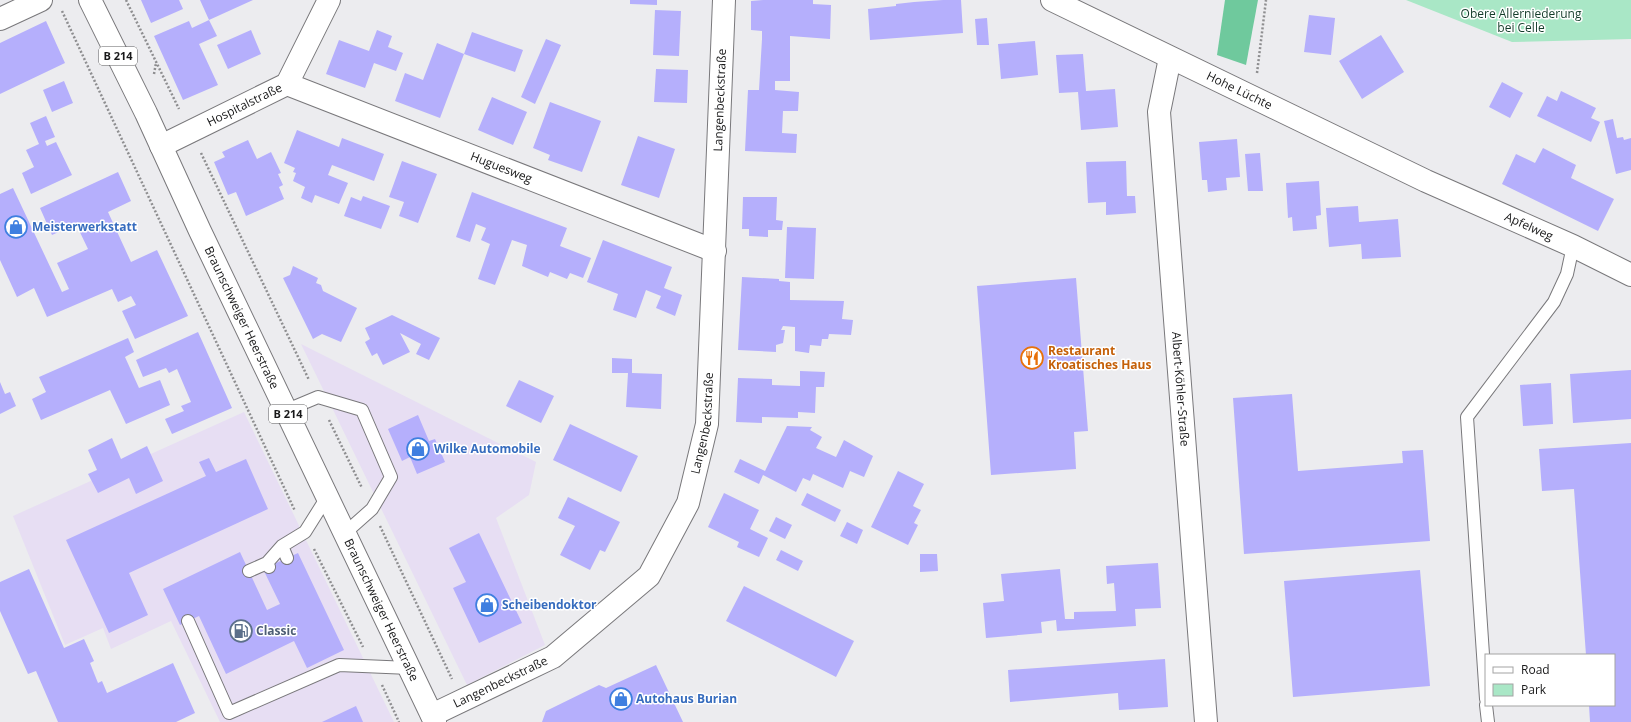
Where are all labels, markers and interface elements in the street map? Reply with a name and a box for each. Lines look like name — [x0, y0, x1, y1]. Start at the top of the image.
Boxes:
park label: Obere Allerniederung bei Celle — [1461, 5, 1582, 36]
road number: B 214 — [99, 47, 137, 65]
street label: Langenbeckstraße — [709, 48, 730, 152]
street label: Hohe Lüchte — [1204, 67, 1275, 113]
street label: Hospitalstraße — [204, 79, 285, 130]
street label: Huguesweg — [468, 147, 535, 187]
street label: Apfelweg — [1502, 208, 1556, 244]
shop icon: Meisterwerkstatt — [3, 214, 29, 240]
place label: Meisterwerkstatt — [32, 218, 137, 235]
street label: Braunschweiger Heerstraße — [201, 243, 283, 392]
street label: Albert-Köhler-Straße — [1168, 331, 1194, 447]
place label: Restaurant Kroatisches Haus — [1048, 342, 1151, 373]
restaurant icon: Restaurant Kroatisches Haus — [1019, 345, 1045, 371]
street label: Langenbeckstraße — [686, 372, 717, 476]
road number: B 214 — [269, 405, 307, 423]
shop icon: Wilke Automobile — [405, 436, 431, 462]
place label: Wilke Automobile — [434, 440, 541, 457]
street label: Braunschweiger Heerstraße — [340, 536, 423, 684]
shop icon: Scheibendoktor — [474, 592, 500, 618]
place label: Scheibendoktor — [502, 596, 597, 613]
fuel station icon: Classic — [228, 618, 254, 644]
place label: Classic — [256, 622, 296, 639]
street label: Langenbeckstraße — [450, 652, 551, 712]
legend — [1485, 654, 1615, 706]
text: Road — [1521, 661, 1550, 678]
text: Park — [1521, 681, 1547, 698]
shop icon: Autohaus Burian — [608, 686, 634, 712]
place label: Autohaus Burian — [636, 690, 737, 707]

